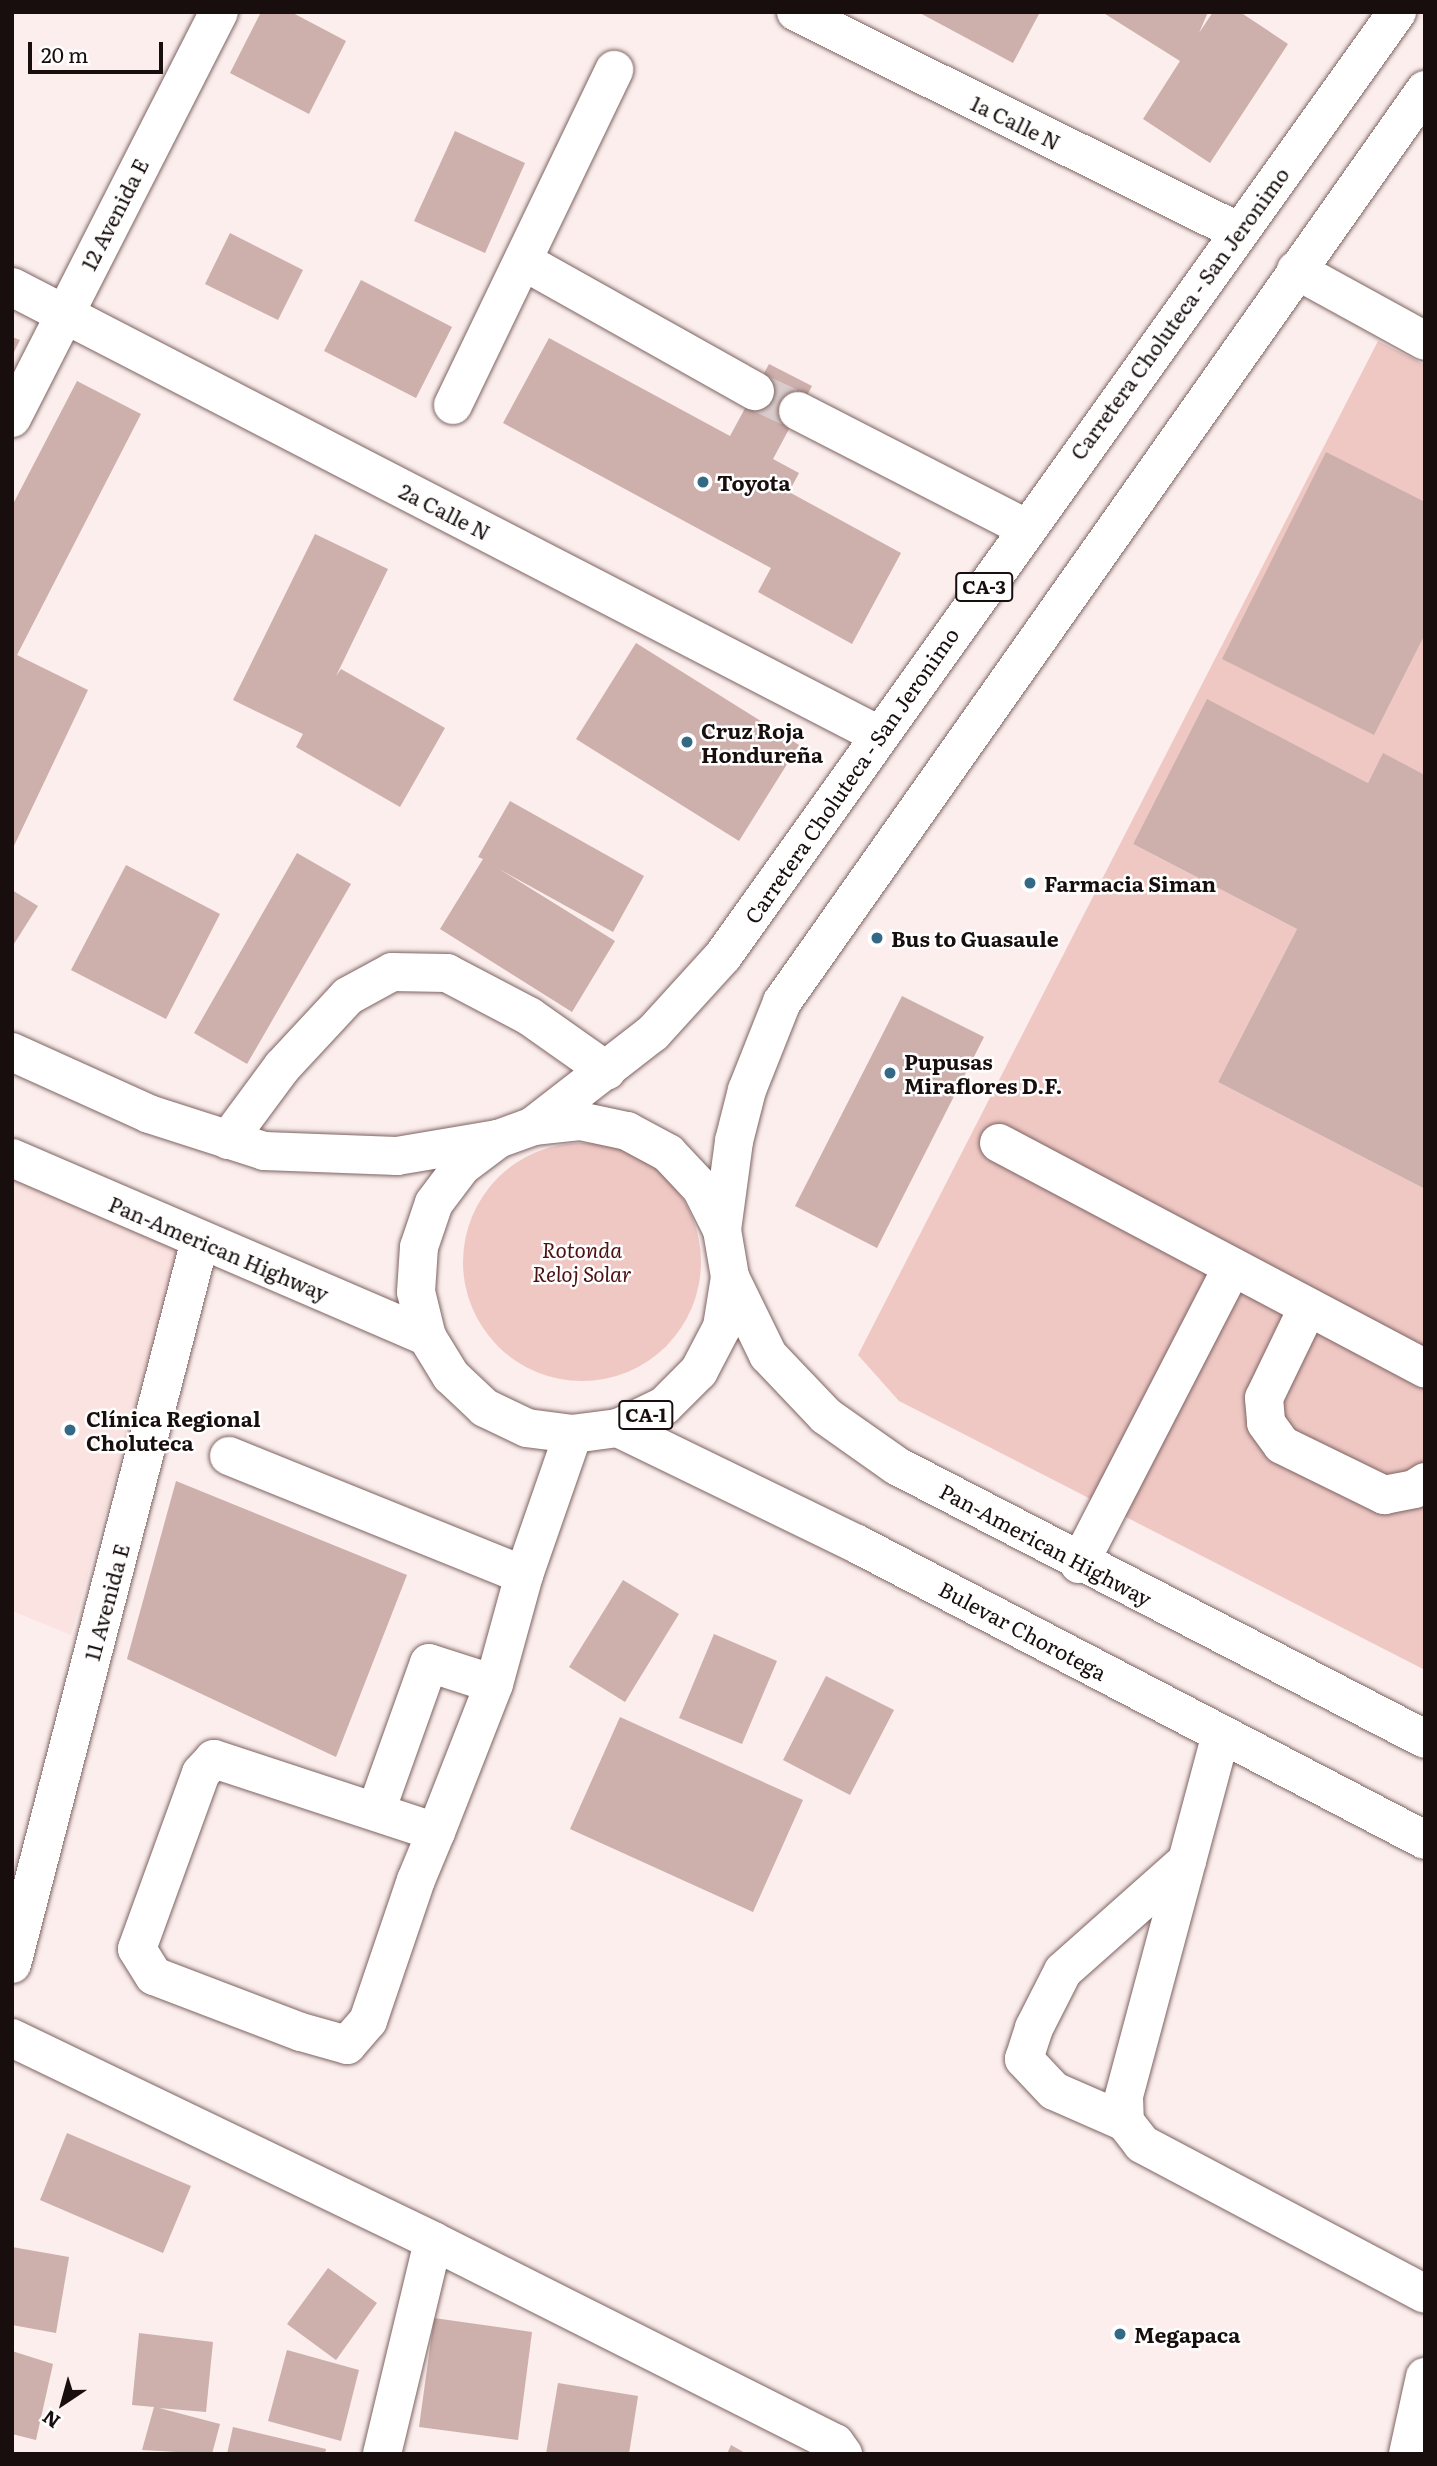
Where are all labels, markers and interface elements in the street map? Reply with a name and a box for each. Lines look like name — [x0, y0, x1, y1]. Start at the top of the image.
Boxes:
scale bar — [32, 28, 166, 72]
text: 20 m — [41, 38, 88, 69]
street label: 1a Calle N — [967, 90, 1065, 154]
street label: 12 Avenida E — [75, 154, 153, 274]
street label: Carretera Choluteca - San Jeronimo — [1064, 162, 1294, 464]
place label: Toyota — [717, 469, 791, 495]
marker: Toyota — [695, 474, 711, 490]
street label: 2a Calle N — [395, 477, 495, 545]
road number: CA-3 — [954, 572, 1014, 602]
street label: Carretera Choluteca - San Jeronimo — [739, 622, 963, 928]
place label: Cruz Roja Hondureña — [701, 717, 823, 767]
marker: Cruz Roja Hondureña — [679, 734, 695, 750]
place label: Farmacia Siman — [1044, 870, 1216, 896]
marker: Farmacia Siman — [1022, 875, 1038, 891]
place label: Bus to Guasaule — [891, 925, 1059, 951]
marker: Bus to Guasaule — [869, 930, 885, 946]
place label: Pupusas Miraflores D.F. — [904, 1048, 1062, 1098]
marker: Pupusas Miraflores D.F. — [882, 1065, 898, 1081]
street label: Pan-American Highway — [105, 1190, 333, 1306]
park label: Rotonda Reloj Solar — [532, 1236, 632, 1286]
road number: CA-1 — [618, 1400, 674, 1430]
place label: Clínica Regional Choluteca — [86, 1405, 261, 1455]
marker: Clínica Regional Choluteca — [60, 1420, 80, 1440]
street label: Pan-American Highway — [936, 1477, 1156, 1611]
street label: 11 Avenida E — [78, 1541, 134, 1663]
street label: Bulevar Chorotega — [935, 1575, 1111, 1685]
place label: Megapaca — [1134, 2321, 1240, 2347]
marker: Megapaca — [1112, 2326, 1128, 2342]
north arrow — [28, 2368, 98, 2438]
text: N — [36, 2404, 65, 2436]

